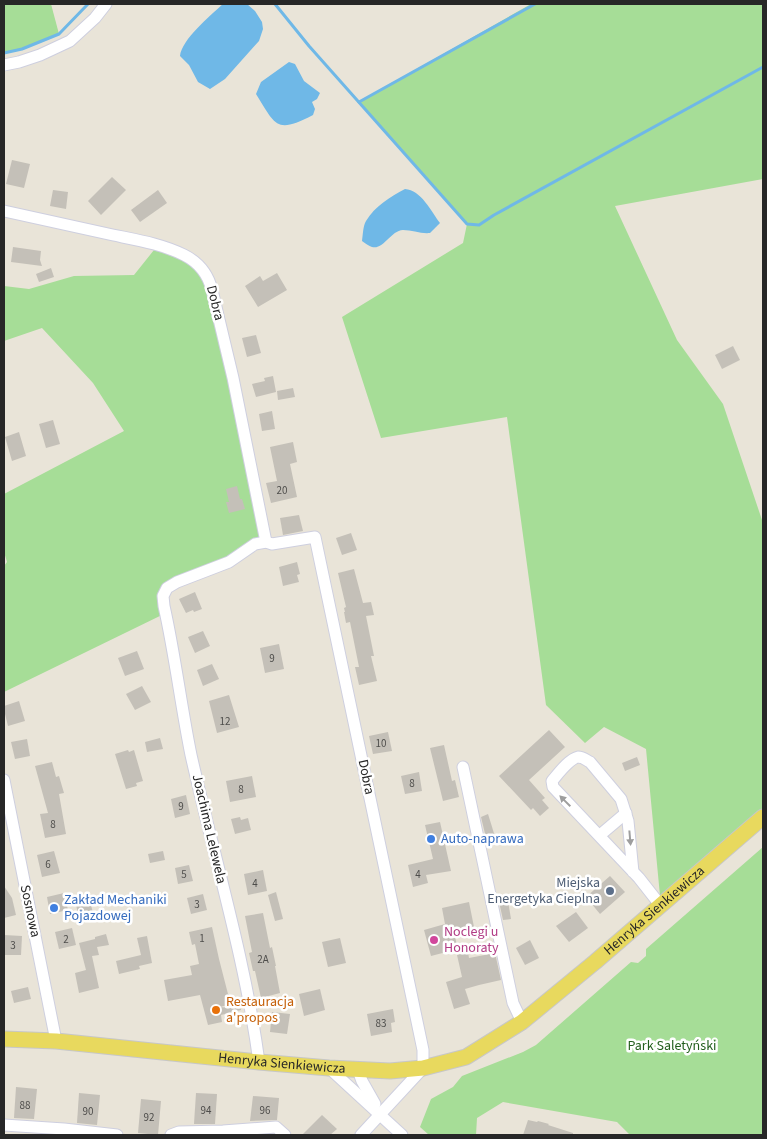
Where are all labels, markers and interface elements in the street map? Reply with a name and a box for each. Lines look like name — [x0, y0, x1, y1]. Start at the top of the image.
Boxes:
street label: Dobra — [201, 283, 229, 323]
house number: 20 — [277, 483, 287, 498]
house number: 9 — [269, 651, 275, 666]
house number: 12 — [220, 714, 230, 729]
house number: 10 — [376, 736, 386, 751]
street label: Dobra — [353, 758, 379, 796]
street label: Joachima Lelewela — [187, 772, 231, 886]
house number: 8 — [409, 776, 415, 791]
house number: 8 — [238, 782, 244, 797]
one-way arrow — [559, 795, 571, 807]
house number: 9 — [178, 799, 184, 814]
house number: 8 — [50, 817, 56, 832]
place label: Auto-naprawa — [441, 829, 524, 849]
one-way arrow — [626, 831, 634, 847]
marker: Auto-naprawa — [425, 833, 437, 845]
house number: 6 — [45, 857, 51, 872]
street label: Henryka Sienkiewicza — [600, 861, 709, 960]
house number: 5 — [181, 867, 187, 882]
house number: 4 — [415, 867, 421, 882]
place label: Miejska Energetyka Cieplna — [487, 873, 600, 909]
house number: 4 — [252, 876, 258, 891]
street label: Sosnowa — [15, 883, 45, 939]
marker: Miejska Energetyka Cieplna — [604, 885, 616, 897]
place label: Zakład Mechaniki Pojazdowej — [64, 890, 167, 926]
house number: 3 — [194, 897, 200, 912]
marker: Zakład Mechaniki Pojazdowej — [48, 902, 60, 914]
place label: Noclegi u Honoraty — [444, 922, 499, 958]
house number: 1 — [199, 931, 205, 946]
house number: 2 — [63, 932, 69, 947]
marker: Noclegi u Honoraty — [428, 934, 440, 946]
house number: 3 — [10, 938, 16, 953]
house number: 2A — [257, 952, 269, 967]
place label: Restauracja a'propos — [226, 992, 294, 1028]
marker: Restauracja a'propos — [210, 1004, 222, 1016]
house number: 83 — [376, 1016, 386, 1031]
park label: Park Saletyński — [627, 1036, 717, 1056]
street label: Henryka Sienkiewicza — [217, 1048, 346, 1079]
house number: 88 — [20, 1098, 31, 1113]
house number: 94 — [201, 1103, 212, 1118]
house number: 96 — [260, 1103, 271, 1118]
house number: 90 — [83, 1104, 93, 1119]
house number: 92 — [144, 1110, 154, 1125]

